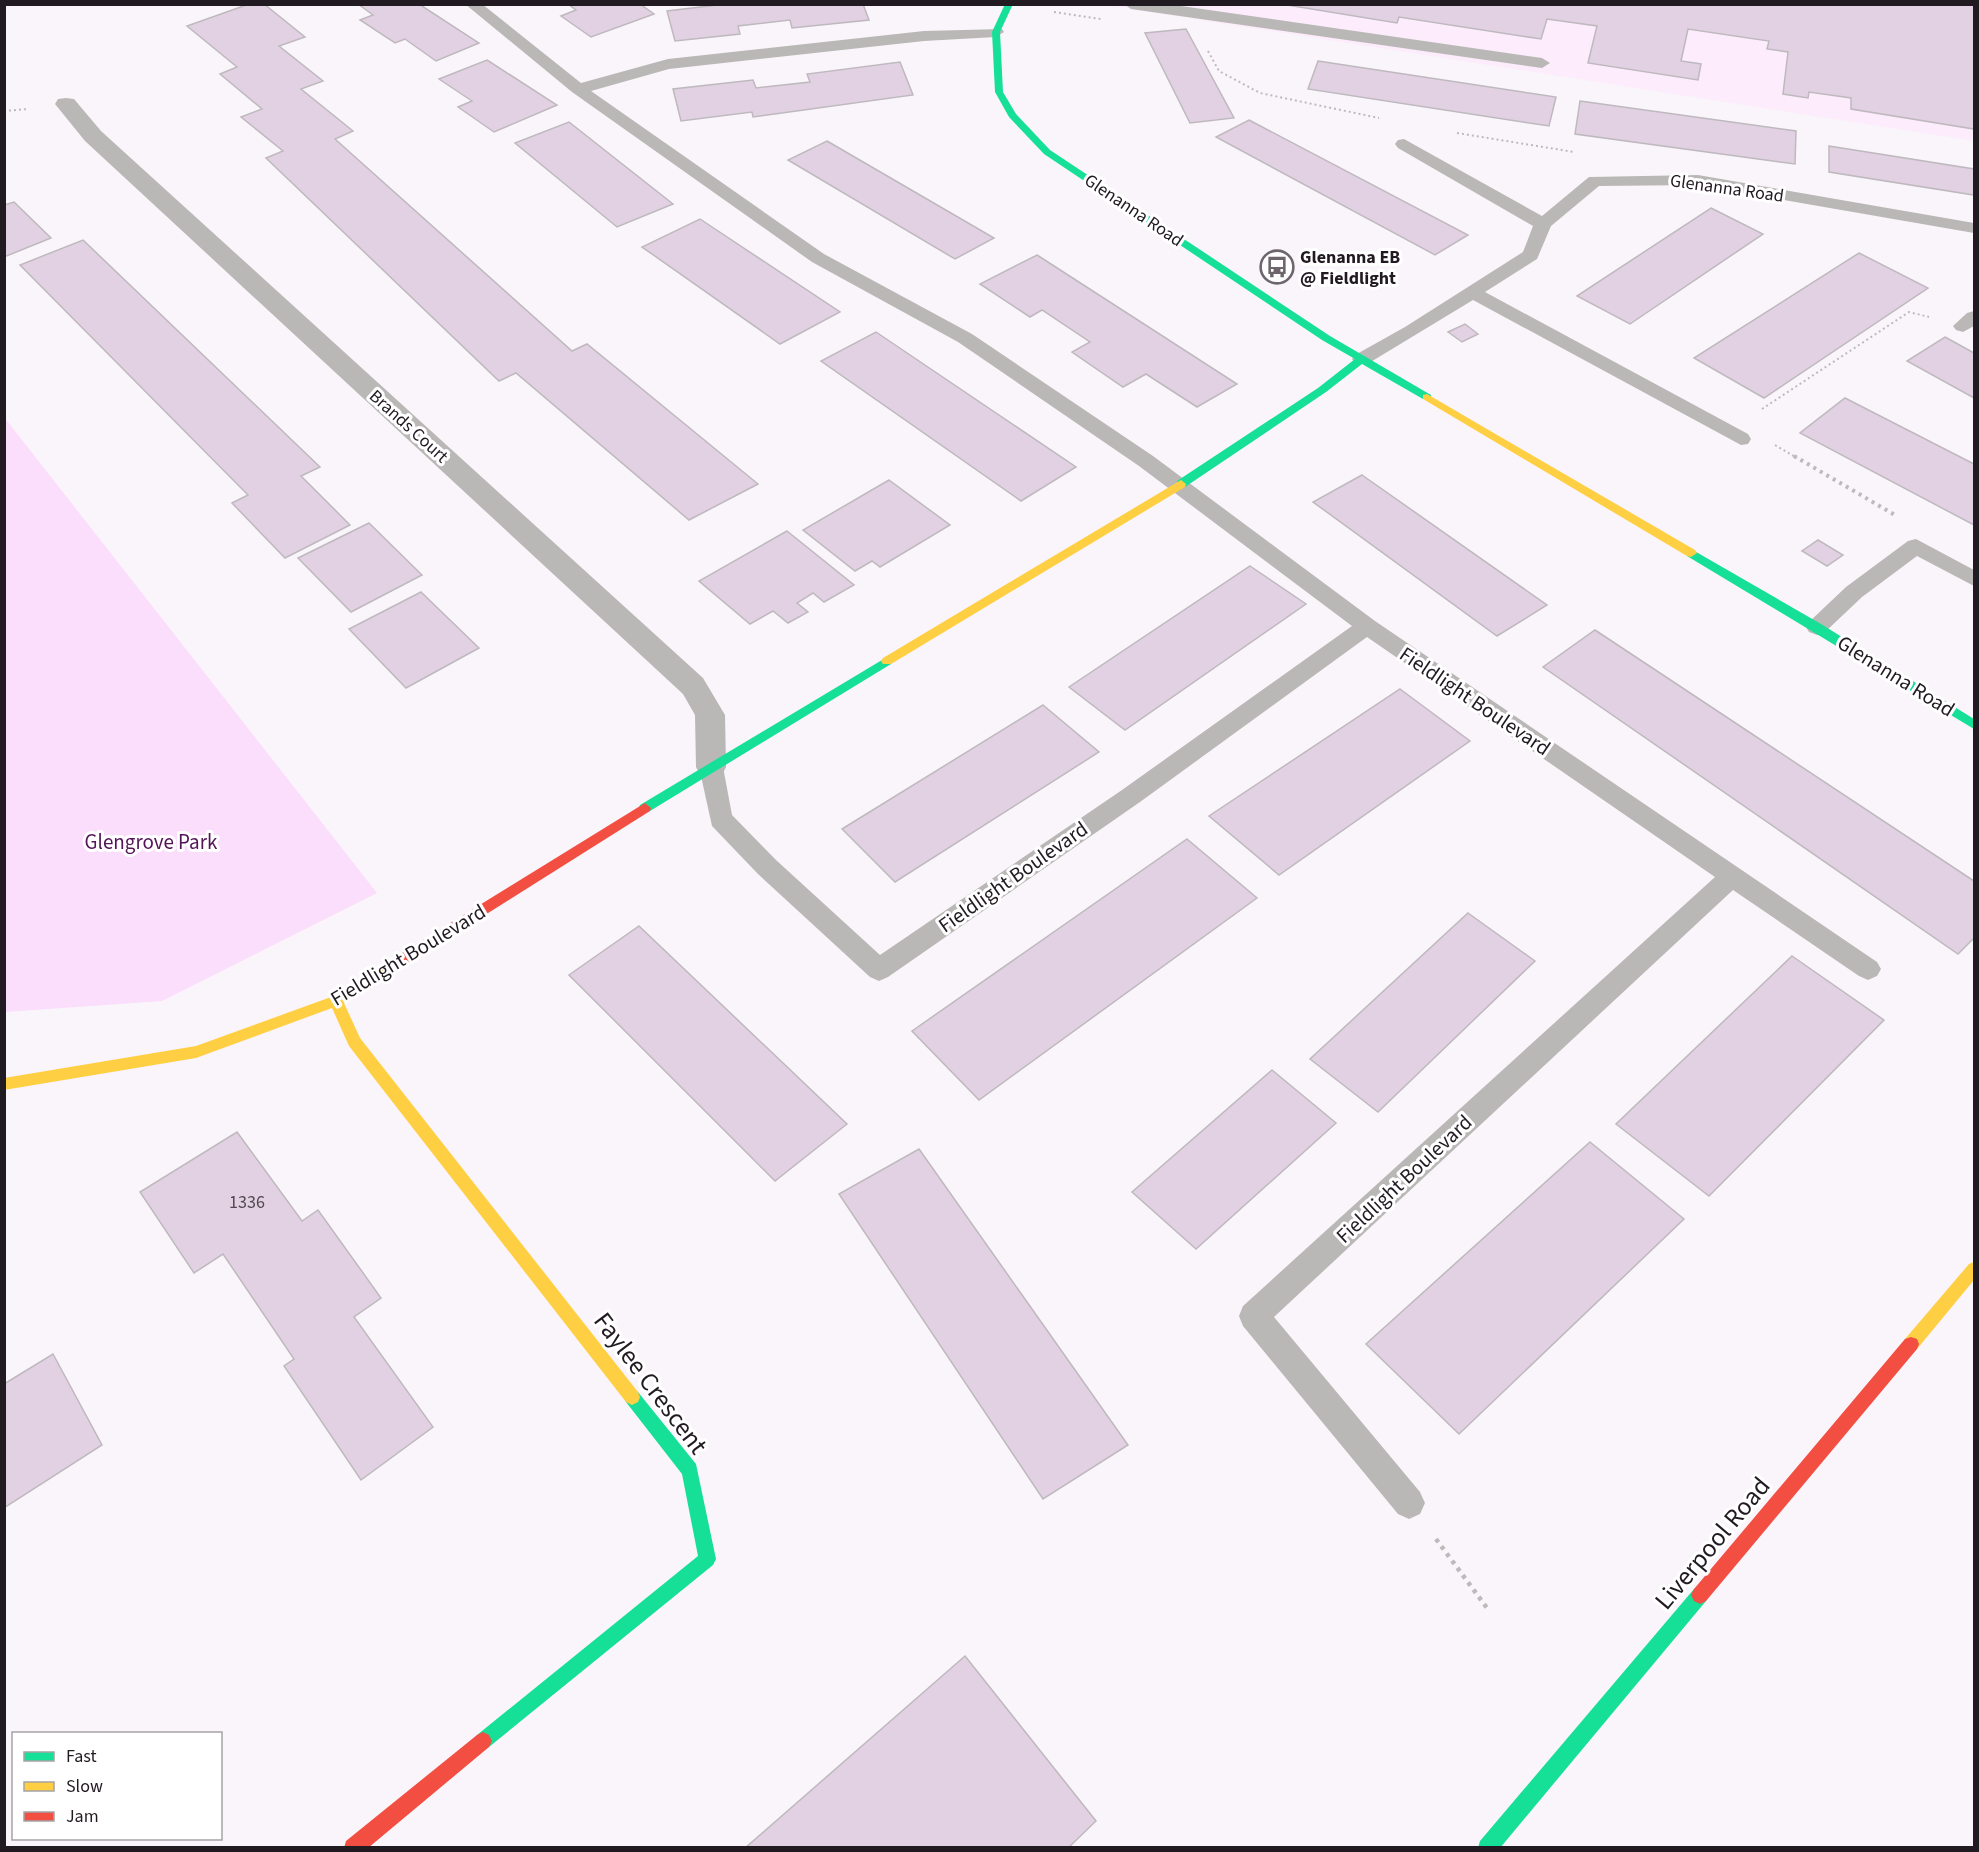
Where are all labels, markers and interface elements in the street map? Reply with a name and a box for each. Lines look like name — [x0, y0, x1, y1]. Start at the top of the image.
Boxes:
street label: Glenanna Road — [1079, 168, 1188, 253]
street label: Glenanna Road — [1668, 168, 1785, 209]
place label: Glenanna EB @ Fieldlight — [1300, 245, 1400, 291]
bus stop icon: Glenanna EB @ Fieldlight — [1259, 249, 1295, 285]
street label: Brands Court — [364, 384, 454, 469]
street label: Glenanna Road — [1831, 628, 1961, 724]
street label: Fieldlight Boulevard — [1393, 639, 1557, 763]
street label: Fieldlight Boulevard — [932, 814, 1094, 940]
park label: Glengrove Park — [85, 827, 218, 857]
street label: Fieldlight Boulevard — [325, 897, 491, 1013]
street label: Fieldlight Boulevard — [1329, 1108, 1479, 1250]
house number: 1336 — [229, 1190, 265, 1215]
street label: Faylee Crescent — [585, 1305, 716, 1462]
street label: Liverpool Road — [1646, 1469, 1779, 1618]
legend — [12, 1732, 222, 1840]
text: Fast — [66, 1744, 97, 1769]
text: Slow — [66, 1774, 103, 1799]
text: Jam — [66, 1804, 99, 1829]

